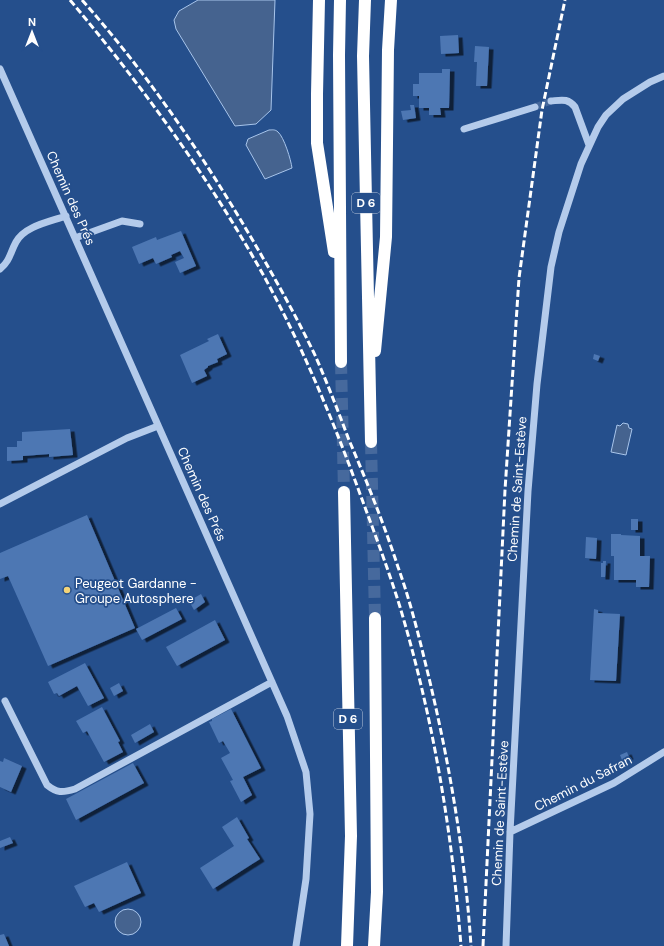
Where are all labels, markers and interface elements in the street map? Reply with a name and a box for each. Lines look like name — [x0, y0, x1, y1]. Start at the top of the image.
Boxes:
north arrow — [12, 12, 52, 52]
text: N — [28, 15, 36, 29]
street label: Chemin des Prés — [43, 148, 99, 248]
road number: D 6 — [352, 193, 380, 213]
street label: Chemin de Saint-Estève — [503, 416, 531, 562]
street label: Chemin des Prés — [174, 444, 230, 544]
place label: Peugeot Gardanne - Groupe Autosphere — [75, 575, 197, 607]
marker: Peugeot Gardanne - Groupe Autosphere — [62, 585, 72, 595]
road number: D 6 — [334, 709, 362, 729]
street label: Chemin de Saint-Estève — [488, 740, 512, 886]
street label: Chemin du Safran — [531, 751, 635, 815]

